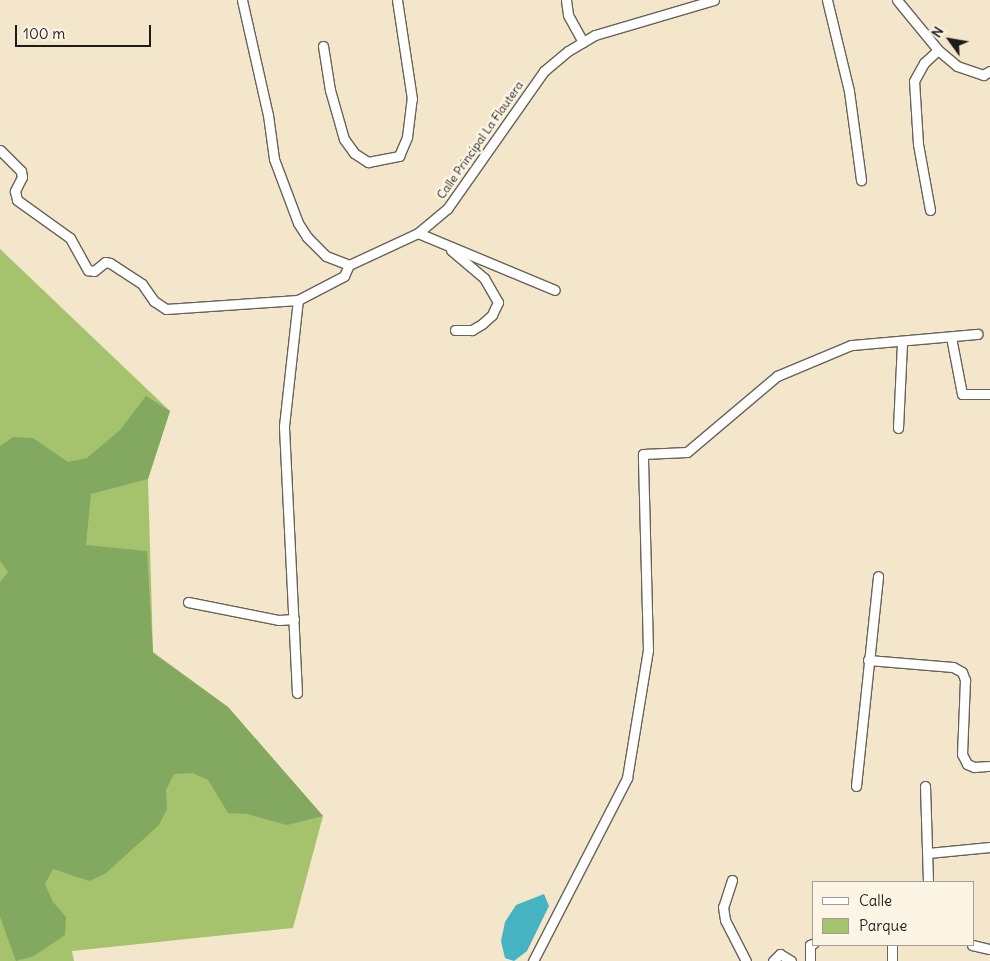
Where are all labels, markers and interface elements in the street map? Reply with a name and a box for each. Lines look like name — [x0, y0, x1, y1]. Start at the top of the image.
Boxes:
scale bar — [18, 15, 154, 47]
north arrow — [925, 15, 975, 65]
text: N — [927, 23, 947, 41]
text: 100 m — [23, 24, 65, 43]
street label: Calle Principal La Flautera — [434, 78, 526, 202]
legend — [812, 881, 975, 946]
text: Calle — [859, 891, 892, 910]
text: Parque — [859, 916, 907, 935]

